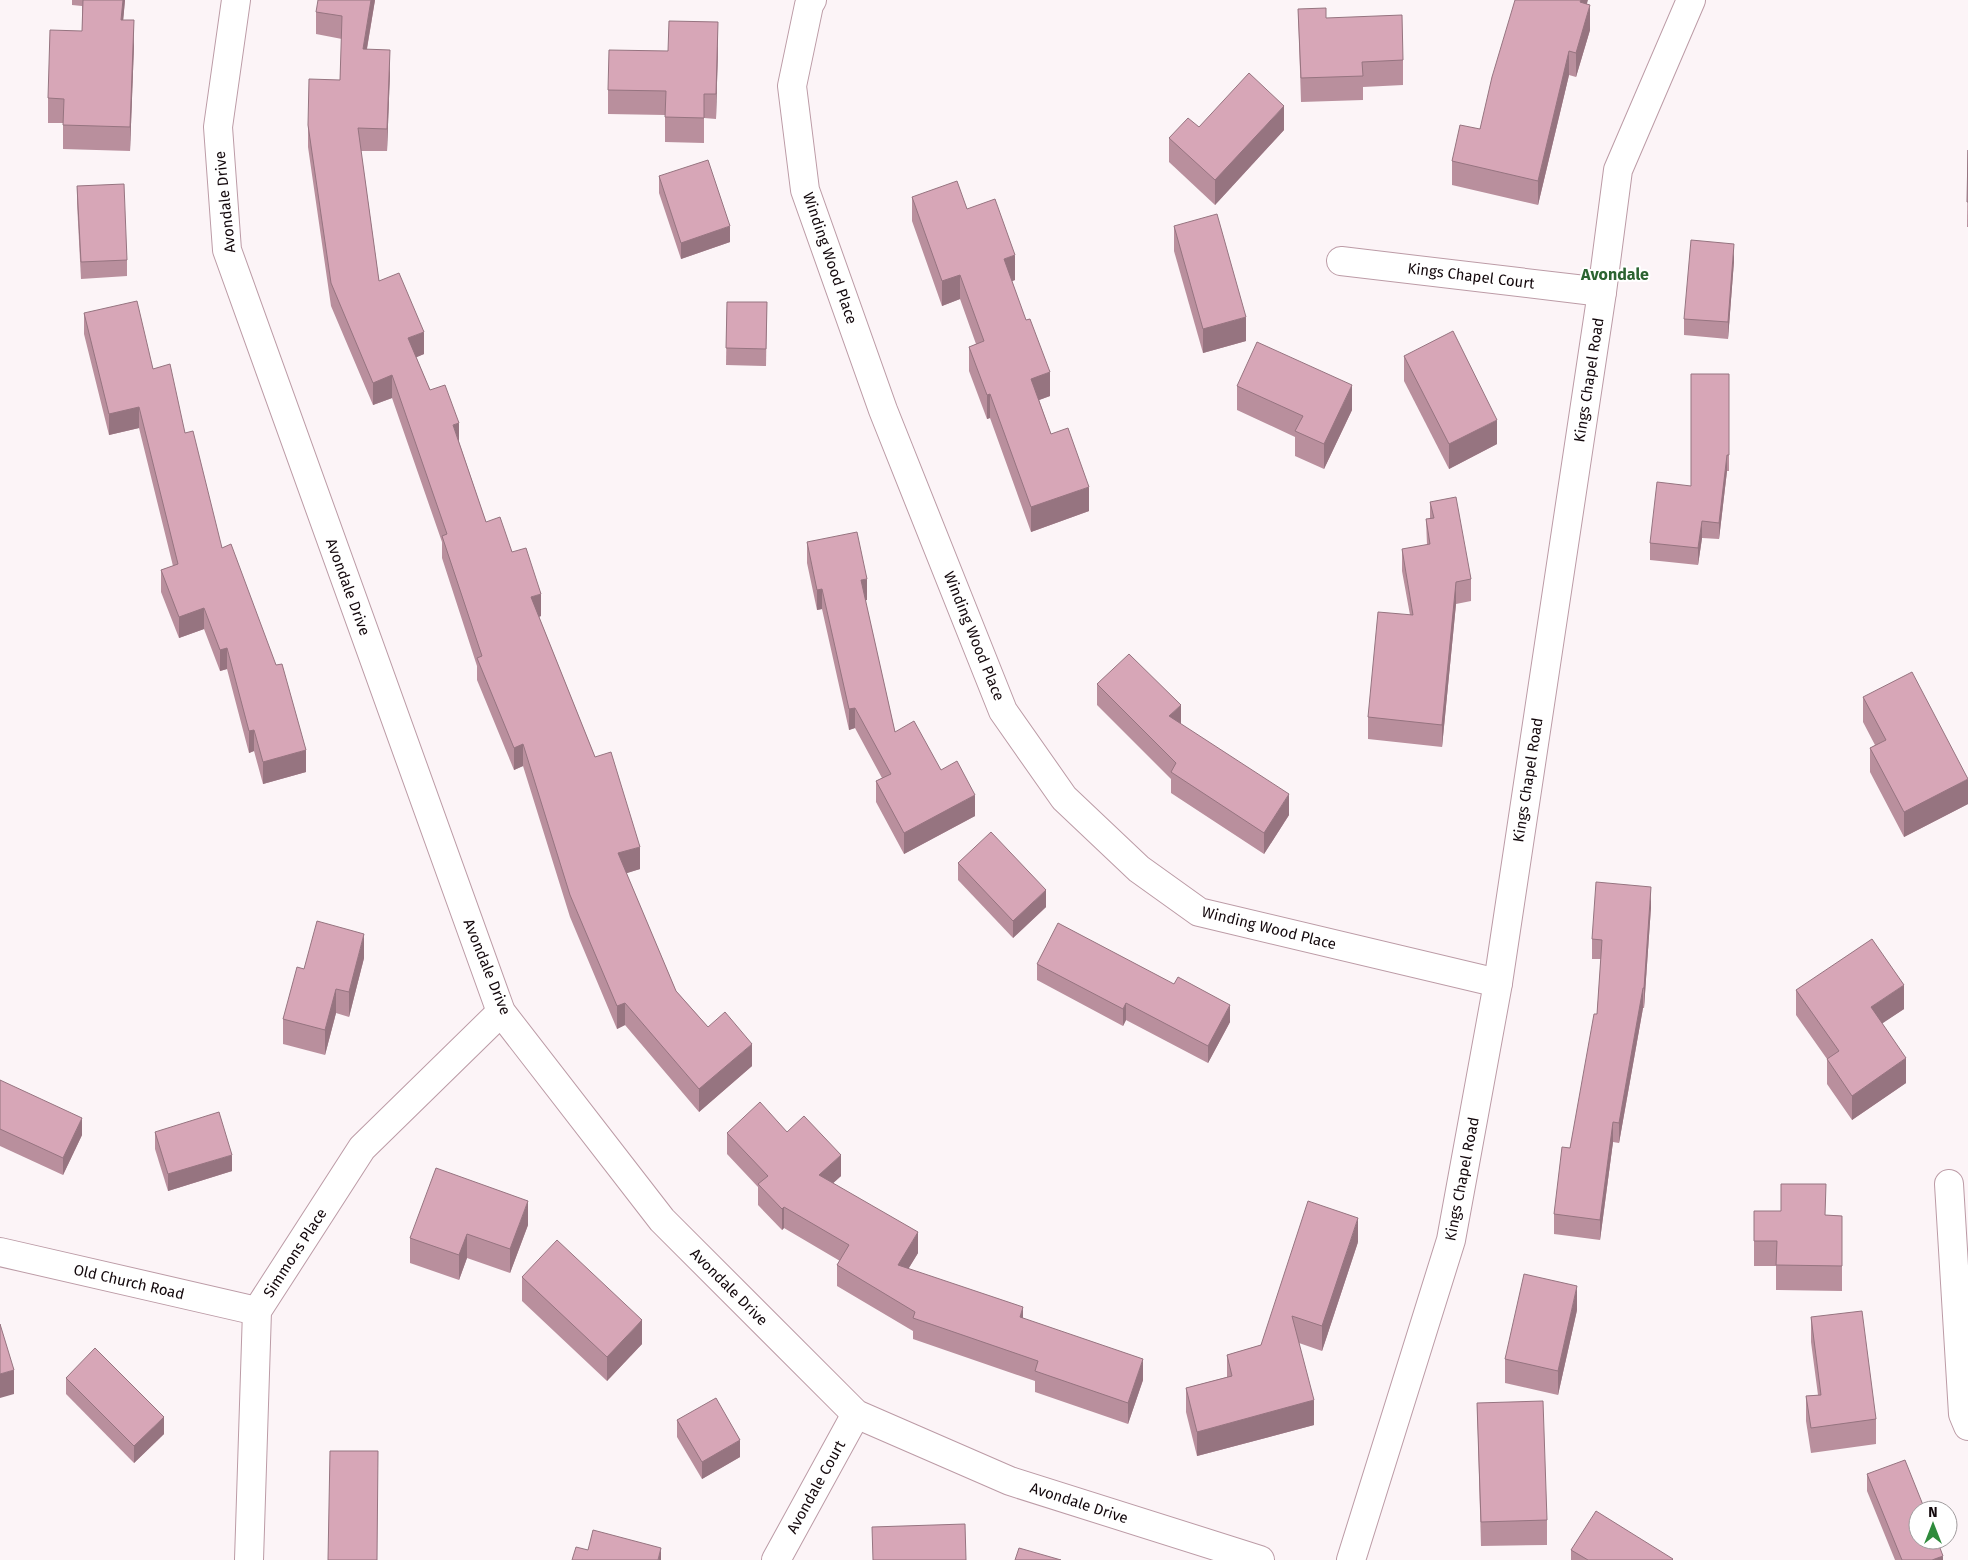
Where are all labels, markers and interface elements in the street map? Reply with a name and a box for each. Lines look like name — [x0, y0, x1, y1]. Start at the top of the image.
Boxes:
street label: Avondale Drive — [211, 150, 239, 254]
street label: Winding Wood Place — [799, 190, 861, 326]
street label: Kings Chapel Court — [1406, 259, 1536, 293]
district label: Avondale — [1580, 265, 1649, 284]
street label: Kings Chapel Road — [1570, 316, 1608, 444]
street label: Avondale Drive — [322, 536, 374, 638]
street label: Winding Wood Place — [940, 569, 1008, 703]
street label: Kings Chapel Road — [1509, 716, 1547, 844]
street label: Winding Wood Place — [1200, 903, 1338, 953]
street label: Avondale Drive — [460, 916, 514, 1018]
street label: Kings Chapel Road — [1441, 1116, 1483, 1242]
street label: Simmons Place — [259, 1205, 331, 1301]
street label: Avondale Drive — [687, 1245, 771, 1329]
street label: Old Church Road — [72, 1260, 186, 1304]
street label: Avondale Court — [783, 1437, 849, 1537]
street label: Avondale Drive — [1028, 1479, 1130, 1527]
north arrow — [1908, 1500, 1958, 1550]
text: N — [1928, 1504, 1938, 1521]

